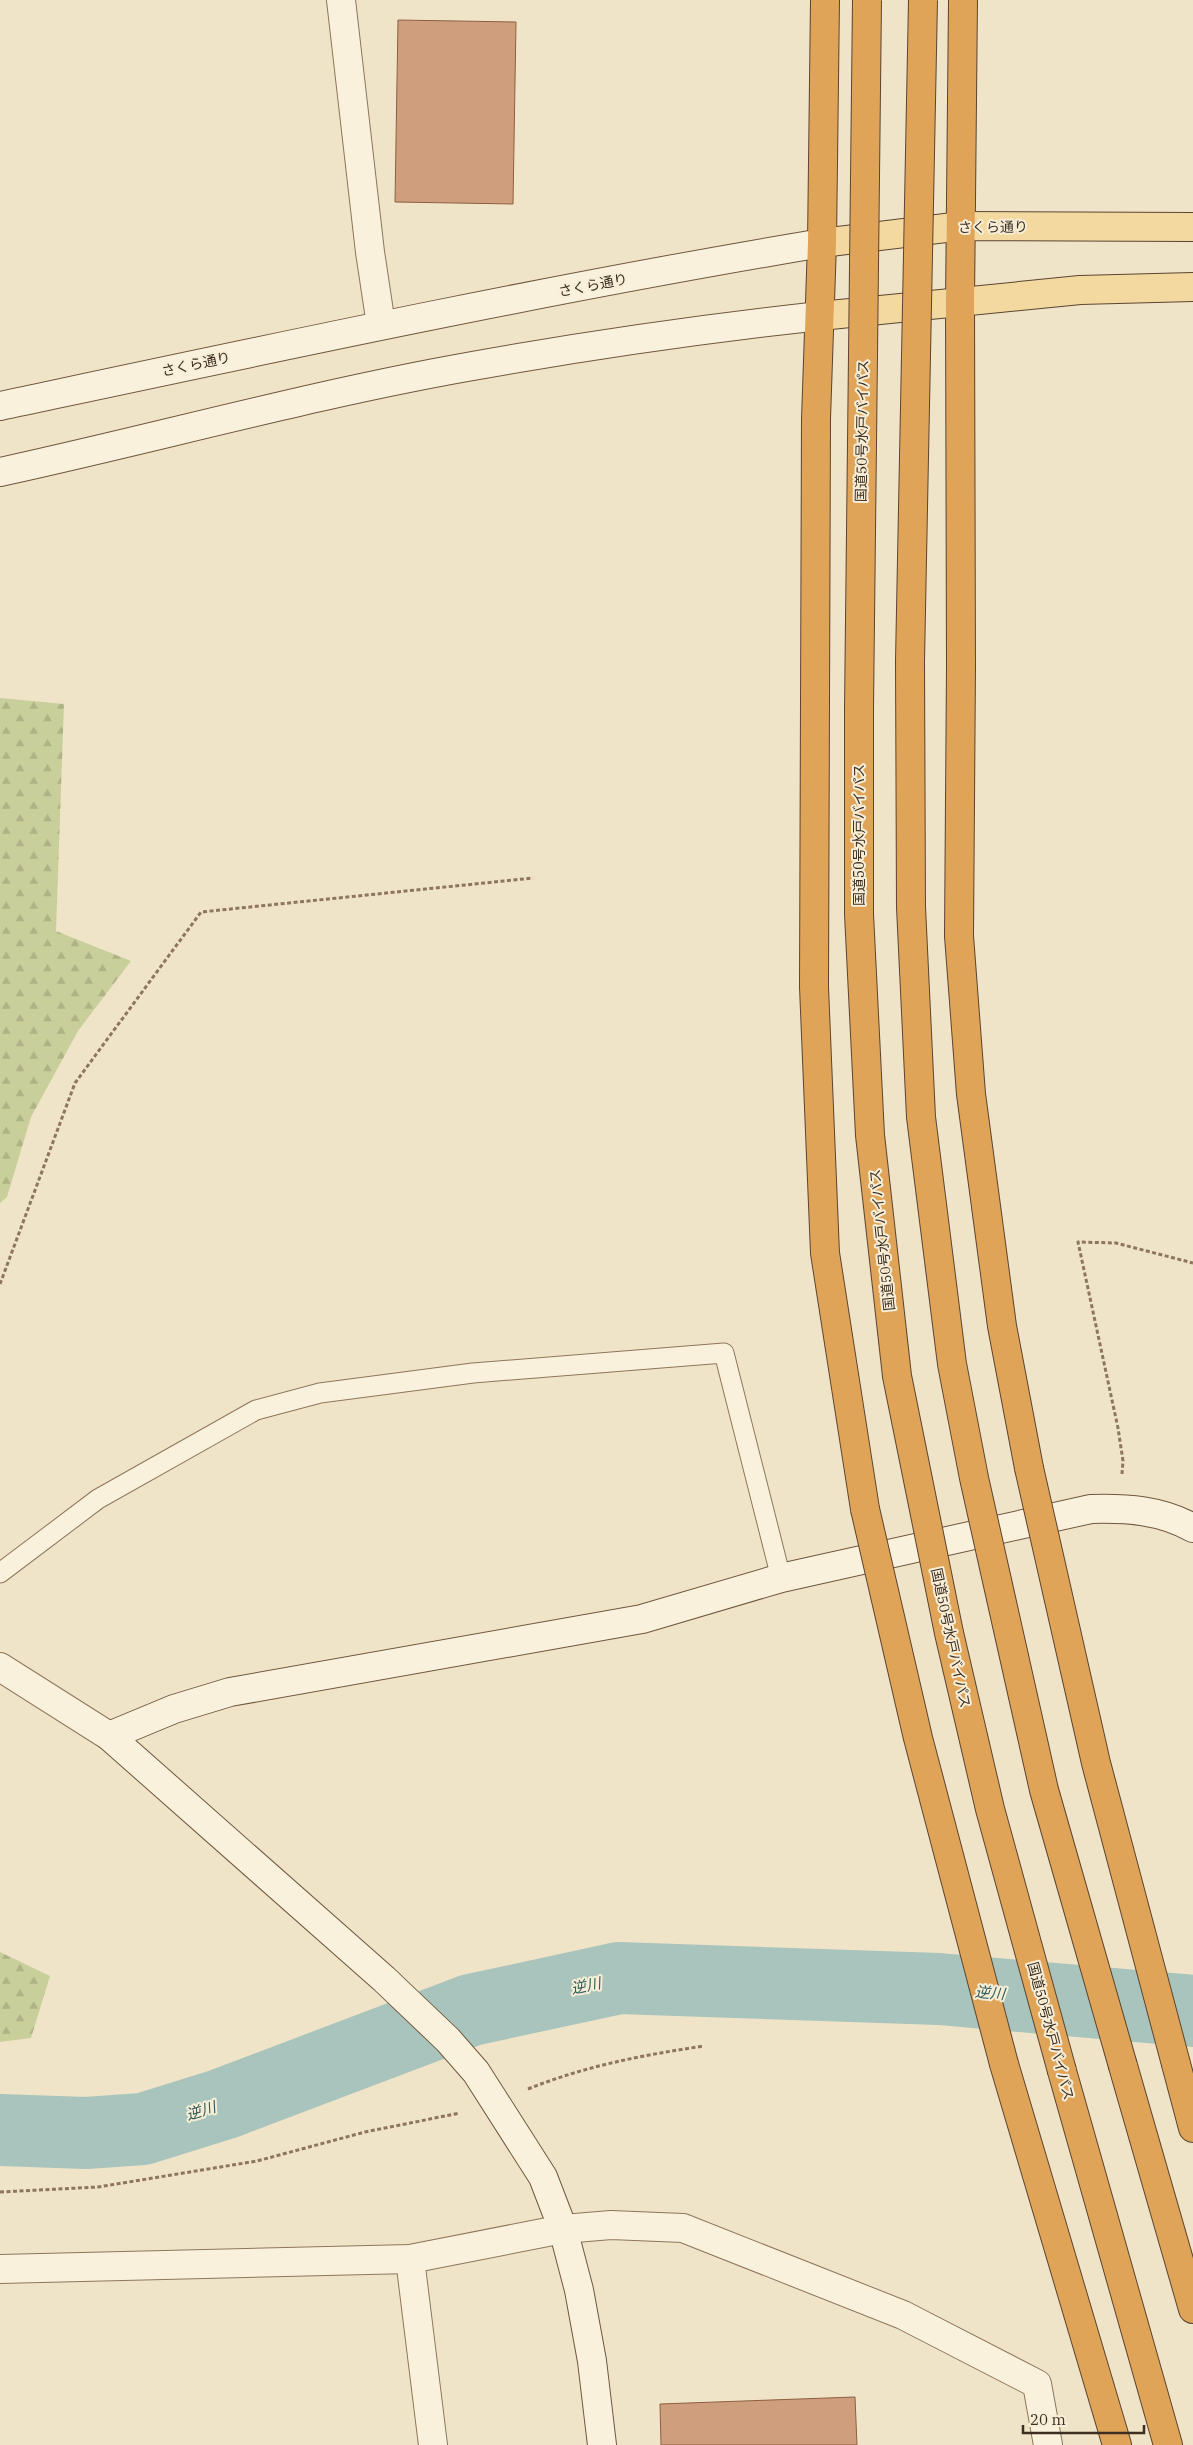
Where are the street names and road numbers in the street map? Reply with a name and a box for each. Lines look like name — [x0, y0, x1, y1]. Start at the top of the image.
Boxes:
street label: さくら通り — [958, 217, 1028, 237]
street label: さくら通り — [557, 269, 629, 301]
street label: さくら通り — [160, 348, 232, 380]
street label: 国道50号水戸バイパス — [852, 360, 872, 502]
street label: 国道50号水戸バイパス — [850, 764, 868, 906]
street label: 国道50号水戸バイパス — [866, 1168, 898, 1312]
street label: 国道50号水戸バイパス — [927, 1566, 975, 1710]
street label: 国道50号水戸バイパス — [1024, 1960, 1078, 2102]

